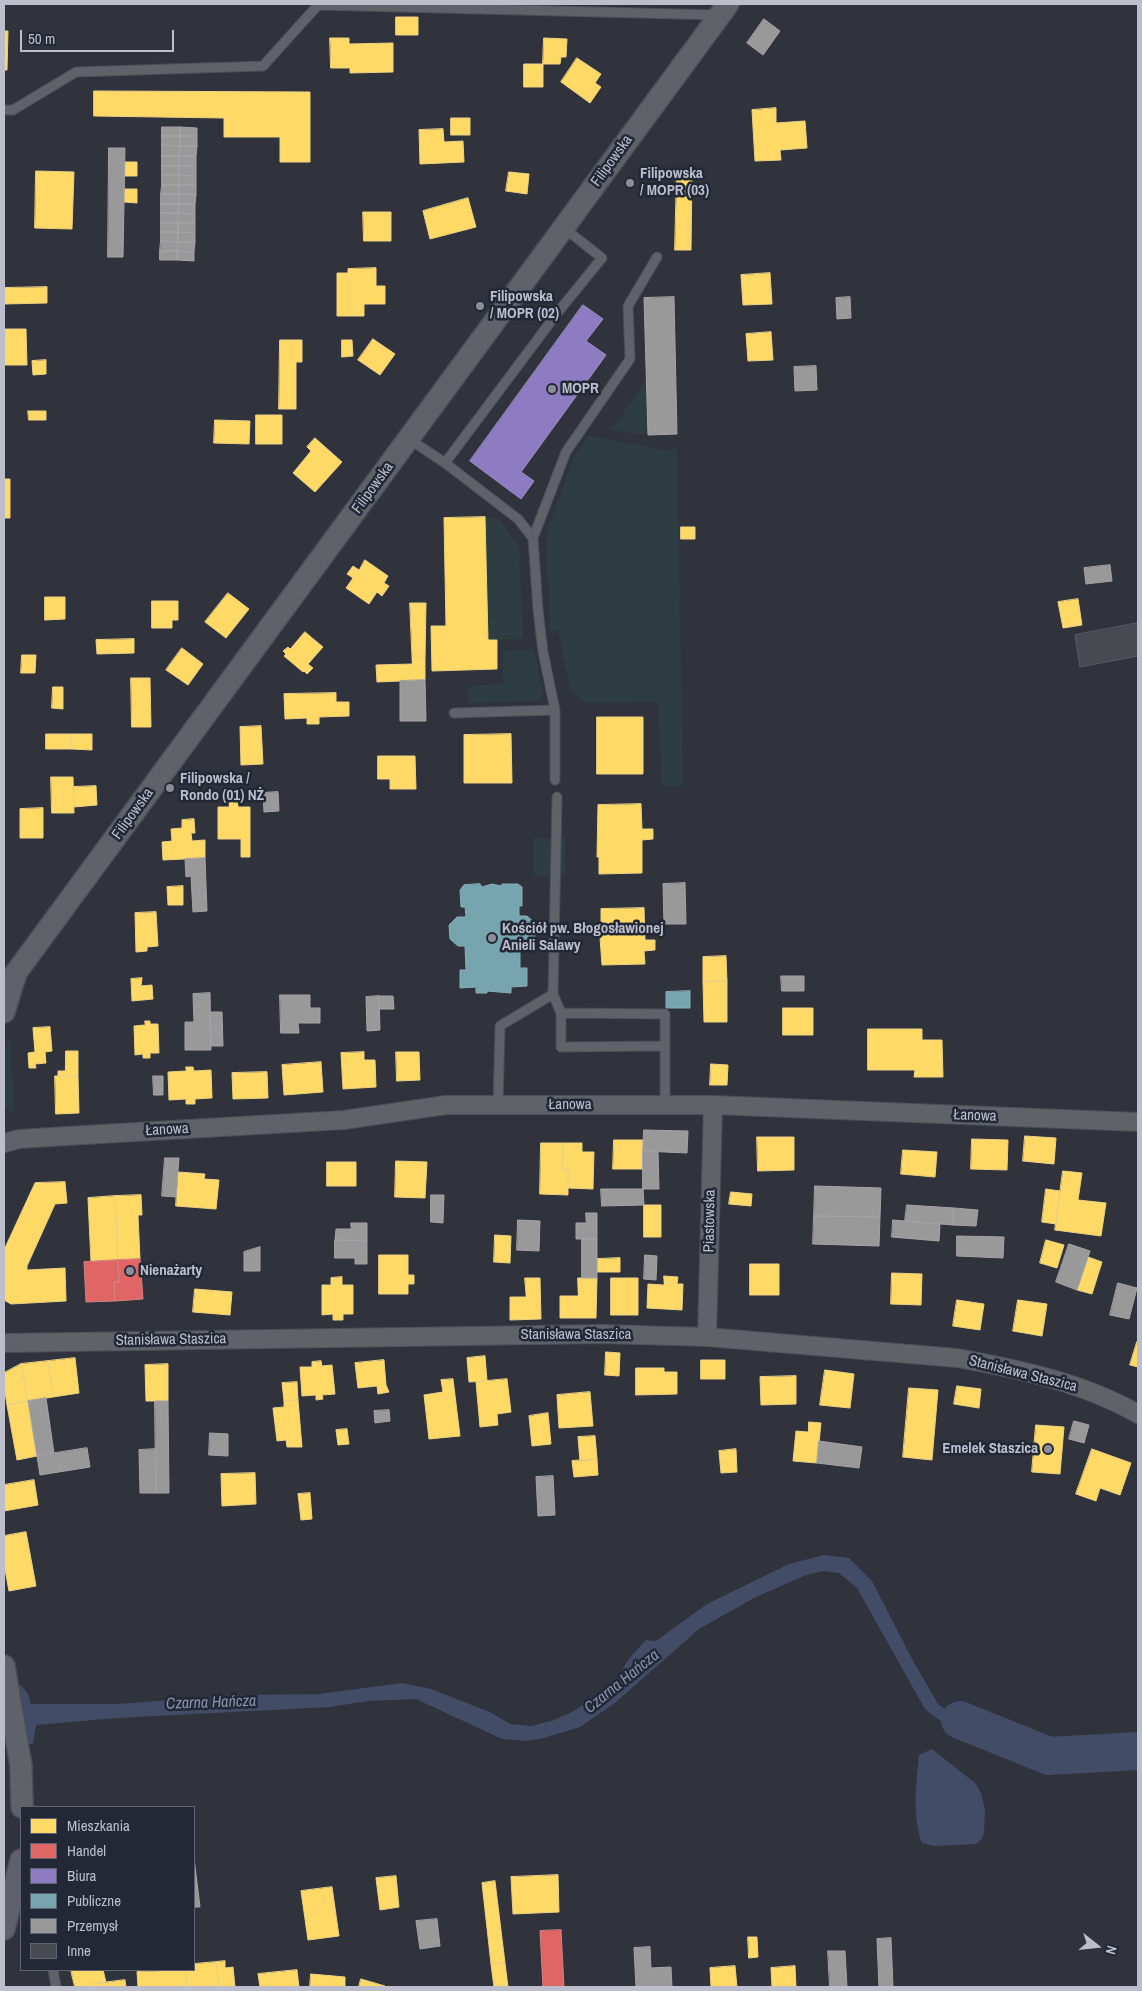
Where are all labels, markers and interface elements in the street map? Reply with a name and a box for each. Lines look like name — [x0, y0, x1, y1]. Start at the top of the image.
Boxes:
scale bar — [22, 20, 176, 52]
text: 50 m — [28, 28, 55, 49]
street label: Filipowska — [587, 132, 637, 190]
place label: Filipowska / MOPR (03) — [640, 165, 709, 200]
marker: Filipowska / MOPR (03) — [624, 177, 636, 189]
place label: Filipowska / MOPR (02) — [490, 288, 559, 323]
marker: Filipowska / MOPR (02) — [474, 300, 486, 312]
place label: MOPR — [562, 380, 599, 398]
marker: MOPR — [546, 383, 558, 395]
street label: Filipowska — [348, 459, 398, 517]
place label: Filipowska / Rondo (01) NŻ — [180, 770, 264, 805]
marker: Filipowska / Rondo (01) NŻ — [164, 782, 176, 794]
street label: Filipowska — [108, 785, 158, 843]
place label: Kościół pw. Błogosławionej Anieli Salawy — [502, 920, 664, 955]
marker: Kościół pw. Błogosławionej Anieli Salawy — [486, 932, 498, 944]
street label: Łanowa — [548, 1096, 592, 1114]
street label: Łanowa — [953, 1106, 997, 1126]
street label: Łanowa — [145, 1120, 189, 1140]
street label: Piastowska — [700, 1189, 720, 1253]
place label: Nienażarty — [140, 1262, 202, 1280]
marker: Nienażarty — [124, 1265, 136, 1277]
street label: Stanisława Staszica — [521, 1326, 631, 1344]
street label: Stanisława Staszica — [115, 1330, 227, 1350]
street label: Stanisława Staszica — [967, 1352, 1079, 1396]
place label: Emelek Staszica — [942, 1440, 1038, 1458]
marker: Emelek Staszica — [1042, 1443, 1054, 1455]
water label: Czarna Hańcza — [581, 1646, 663, 1718]
water label: Czarna Hańcza — [165, 1692, 257, 1714]
legend — [20, 1806, 195, 1971]
text: Mieszkania — [67, 1815, 130, 1836]
text: Handel — [67, 1840, 106, 1861]
text: Biura — [67, 1865, 96, 1886]
text: Publiczne — [67, 1890, 121, 1911]
text: Przemysł — [67, 1915, 118, 1936]
north arrow — [1072, 1921, 1122, 1971]
text: Inne — [67, 1940, 91, 1961]
text: N — [1102, 1944, 1121, 1957]

